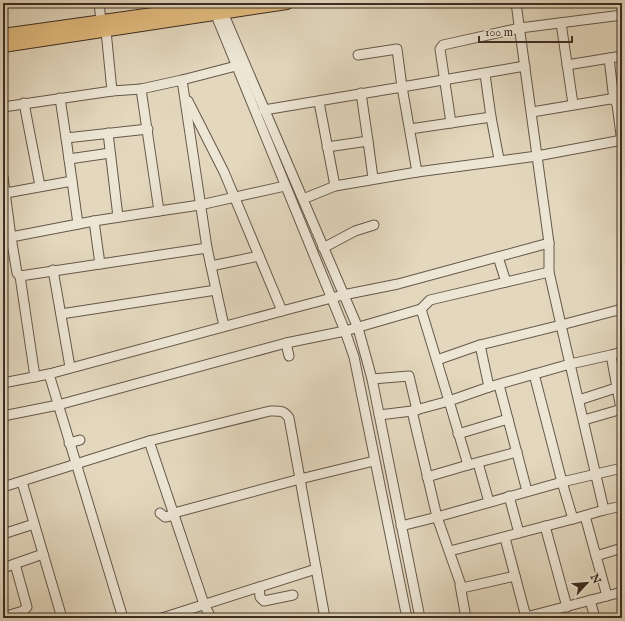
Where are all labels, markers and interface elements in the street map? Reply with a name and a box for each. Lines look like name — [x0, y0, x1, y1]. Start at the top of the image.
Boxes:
scale bar — [479, 18, 572, 44]
text: 100 m — [485, 25, 513, 40]
north arrow — [567, 563, 607, 603]
text: N — [586, 571, 604, 587]

